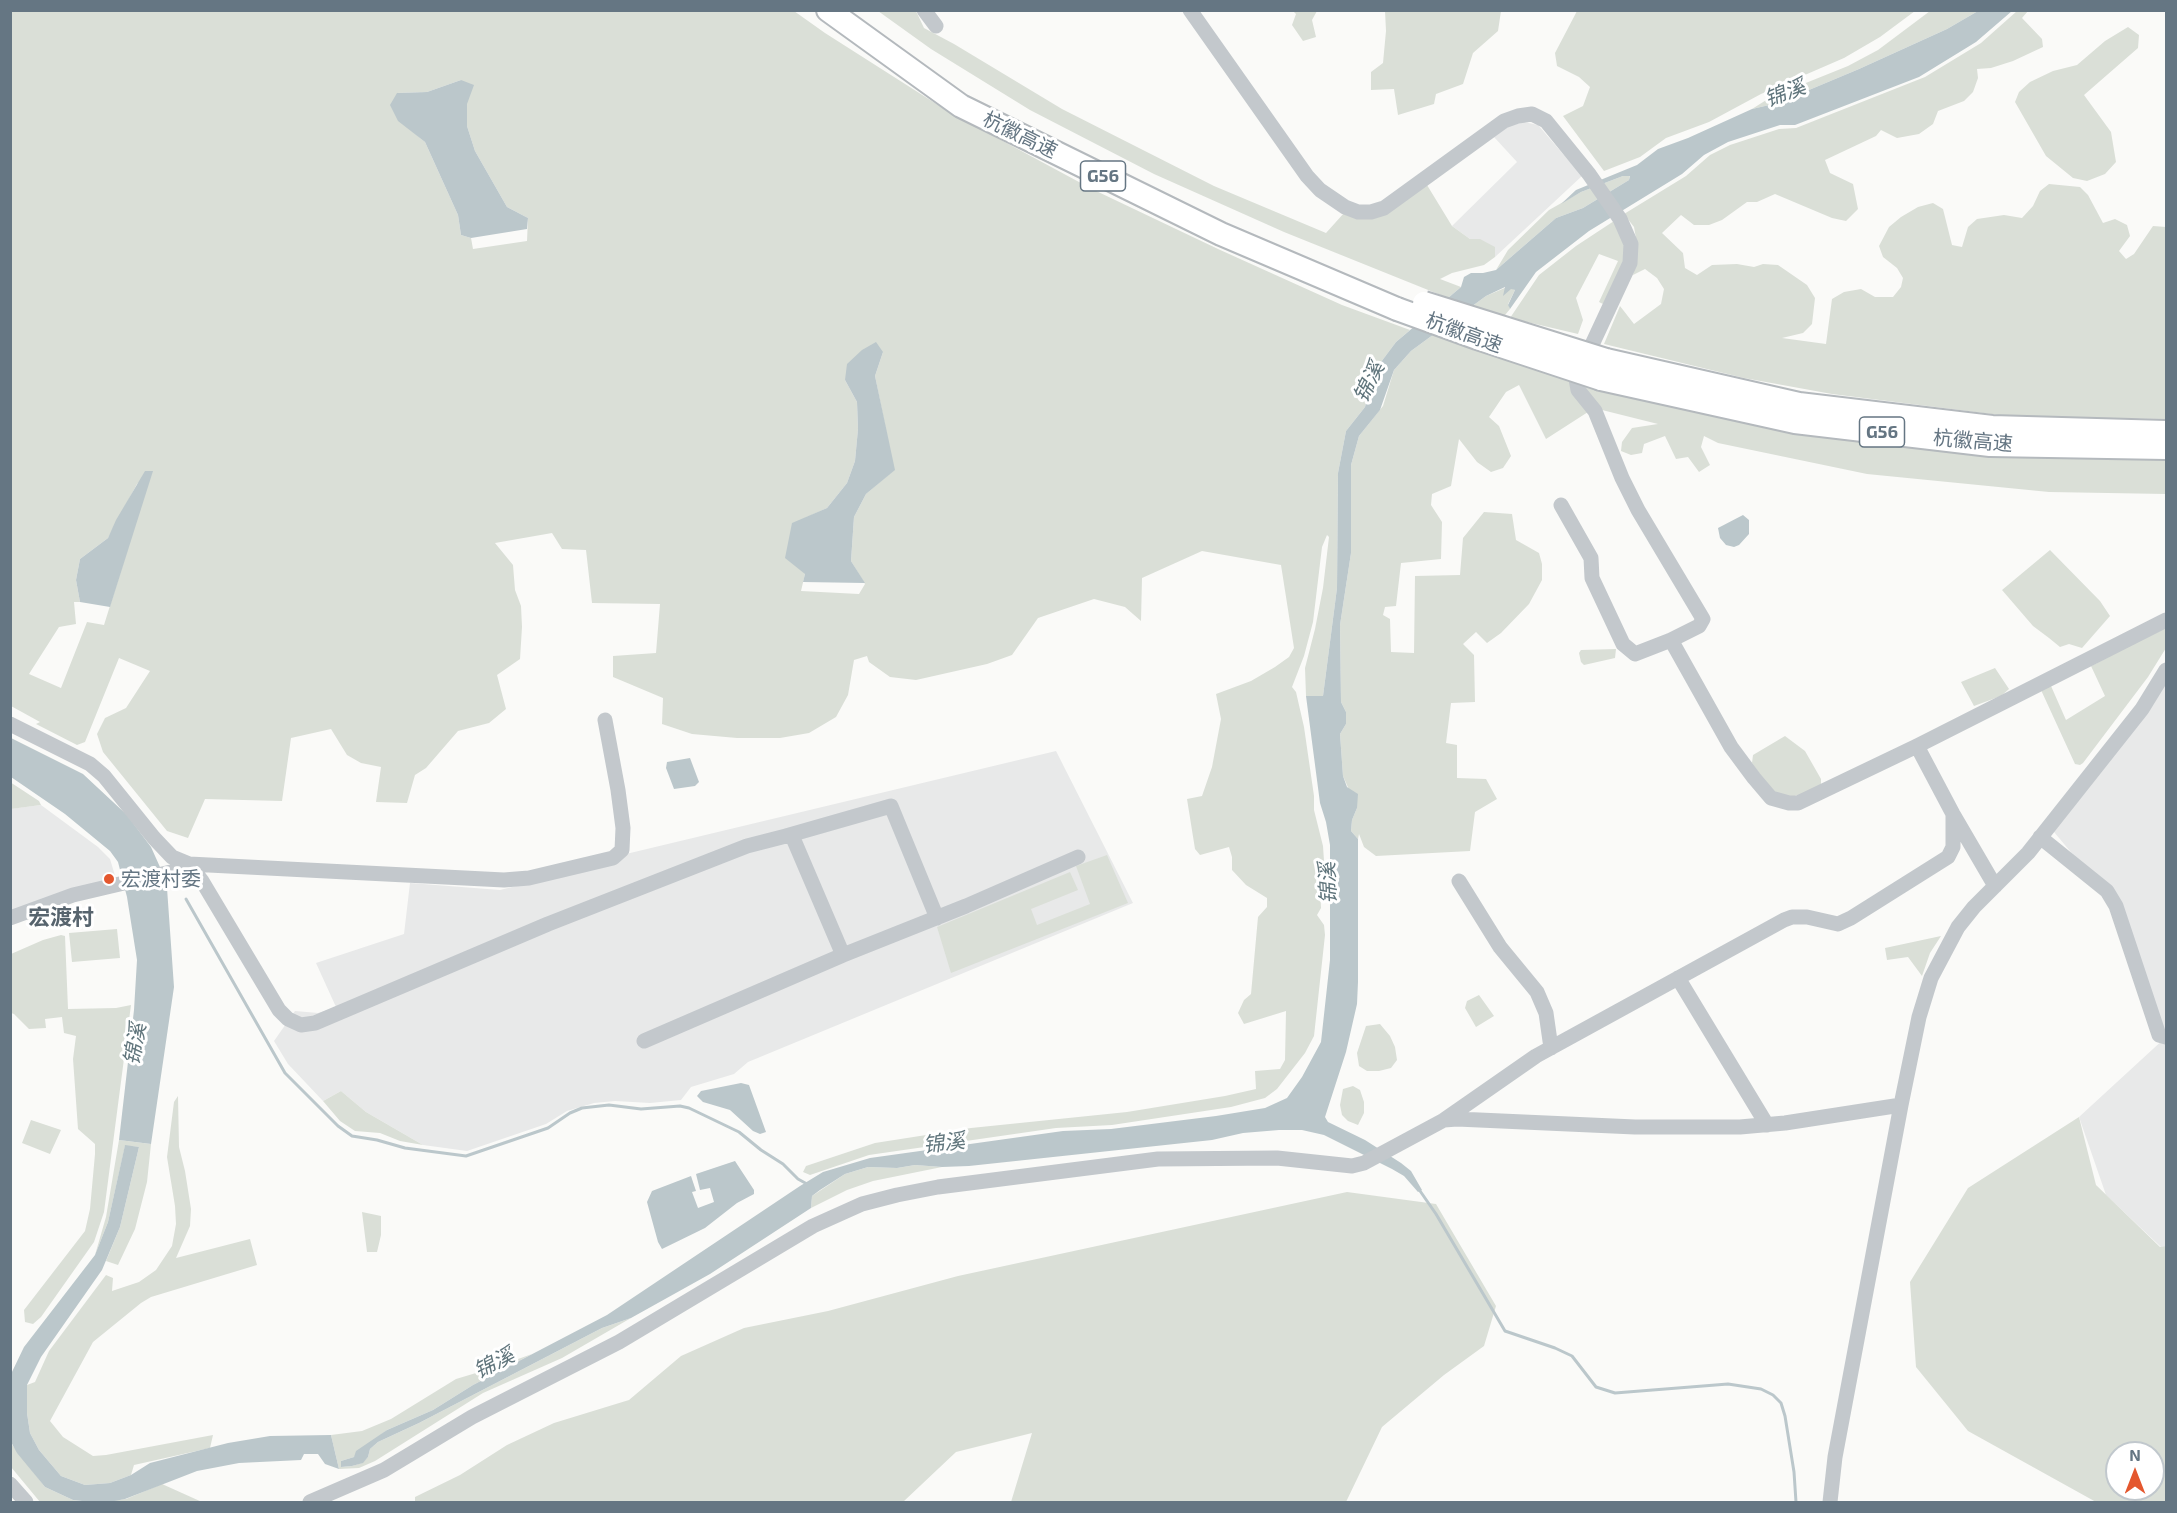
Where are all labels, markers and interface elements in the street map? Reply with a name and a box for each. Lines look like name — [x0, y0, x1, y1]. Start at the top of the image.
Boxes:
water label: 锦溪 — [1761, 74, 1809, 112]
street label: 杭徽高速 — [979, 107, 1061, 163]
road number: G56 — [1080, 161, 1126, 191]
street label: 杭徽高速 — [1422, 308, 1506, 358]
water label: 锦溪 — [1348, 358, 1390, 406]
road number: G56 — [1860, 417, 1904, 447]
street label: 杭徽高速 — [1932, 426, 2014, 456]
water label: 锦溪 — [1314, 861, 1342, 905]
place label: 宏渡村委 — [121, 867, 201, 891]
marker: 宏渡村委 — [102, 872, 116, 886]
district label: 宏渡村 — [28, 905, 94, 931]
water label: 锦溪 — [119, 1021, 151, 1067]
water label: 锦溪 — [922, 1128, 966, 1158]
water label: 锦溪 — [470, 1342, 518, 1384]
north arrow — [2105, 1441, 2165, 1501]
text: N — [2129, 1445, 2141, 1464]

